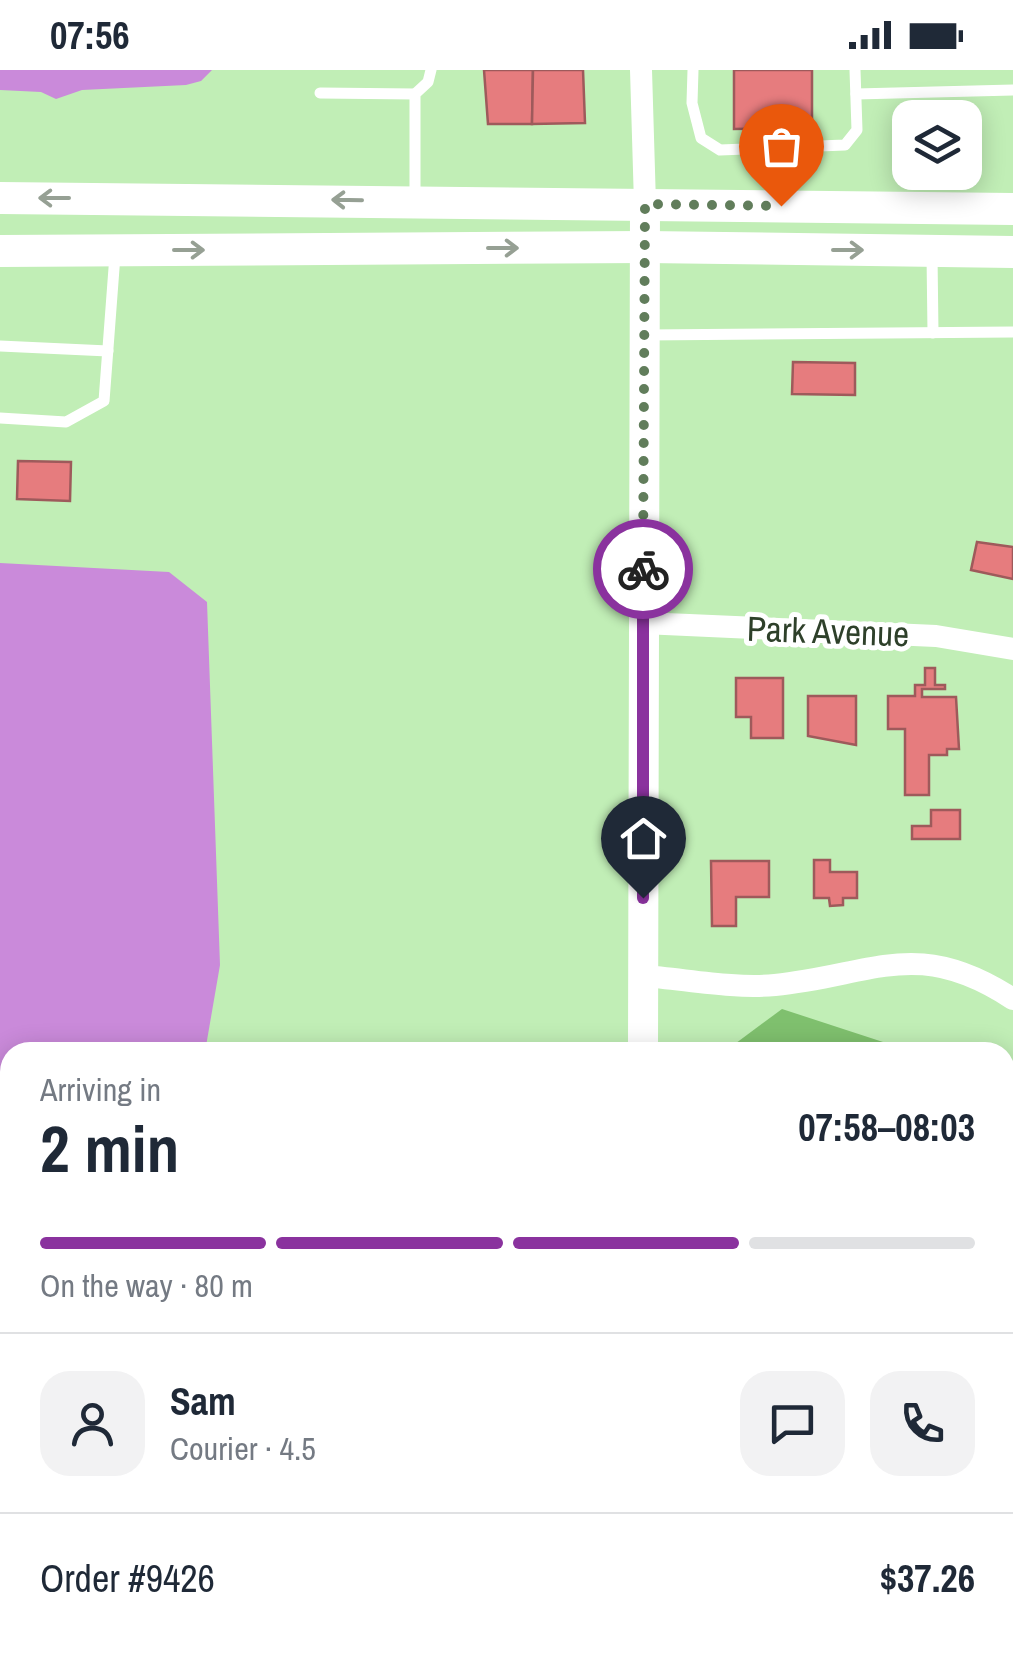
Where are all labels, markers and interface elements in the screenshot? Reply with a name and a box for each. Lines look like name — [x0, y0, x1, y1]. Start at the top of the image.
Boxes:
text: 07:56 — [50, 10, 130, 61]
map controls — [892, 100, 982, 190]
button: layers — [892, 100, 982, 190]
pin — [739, 104, 824, 207]
icon: bag — [754, 119, 809, 174]
one-way arrow — [38, 188, 70, 208]
one-way arrow — [332, 190, 364, 210]
one-way arrow — [486, 238, 519, 258]
one-way arrow — [172, 240, 205, 260]
one-way arrow — [832, 240, 864, 260]
courier — [593, 519, 693, 619]
icon: bike — [616, 542, 671, 597]
street label: Park Avenue — [746, 605, 910, 657]
pin — [601, 796, 686, 899]
icon: home — [616, 811, 671, 866]
text: Arriving in — [40, 1068, 161, 1111]
text: 07:58–08:03 — [798, 1102, 975, 1153]
text: 2 min — [40, 1105, 179, 1192]
text: On the way · 80 m — [40, 1264, 253, 1307]
button: person — [40, 1371, 145, 1476]
button: chat — [740, 1371, 845, 1476]
button: phone — [870, 1371, 975, 1476]
text: Sam — [170, 1376, 236, 1427]
text: Courier · 4.5 — [170, 1427, 316, 1470]
text: Order #9426 — [40, 1553, 215, 1604]
text: $37.26 — [880, 1553, 975, 1604]

